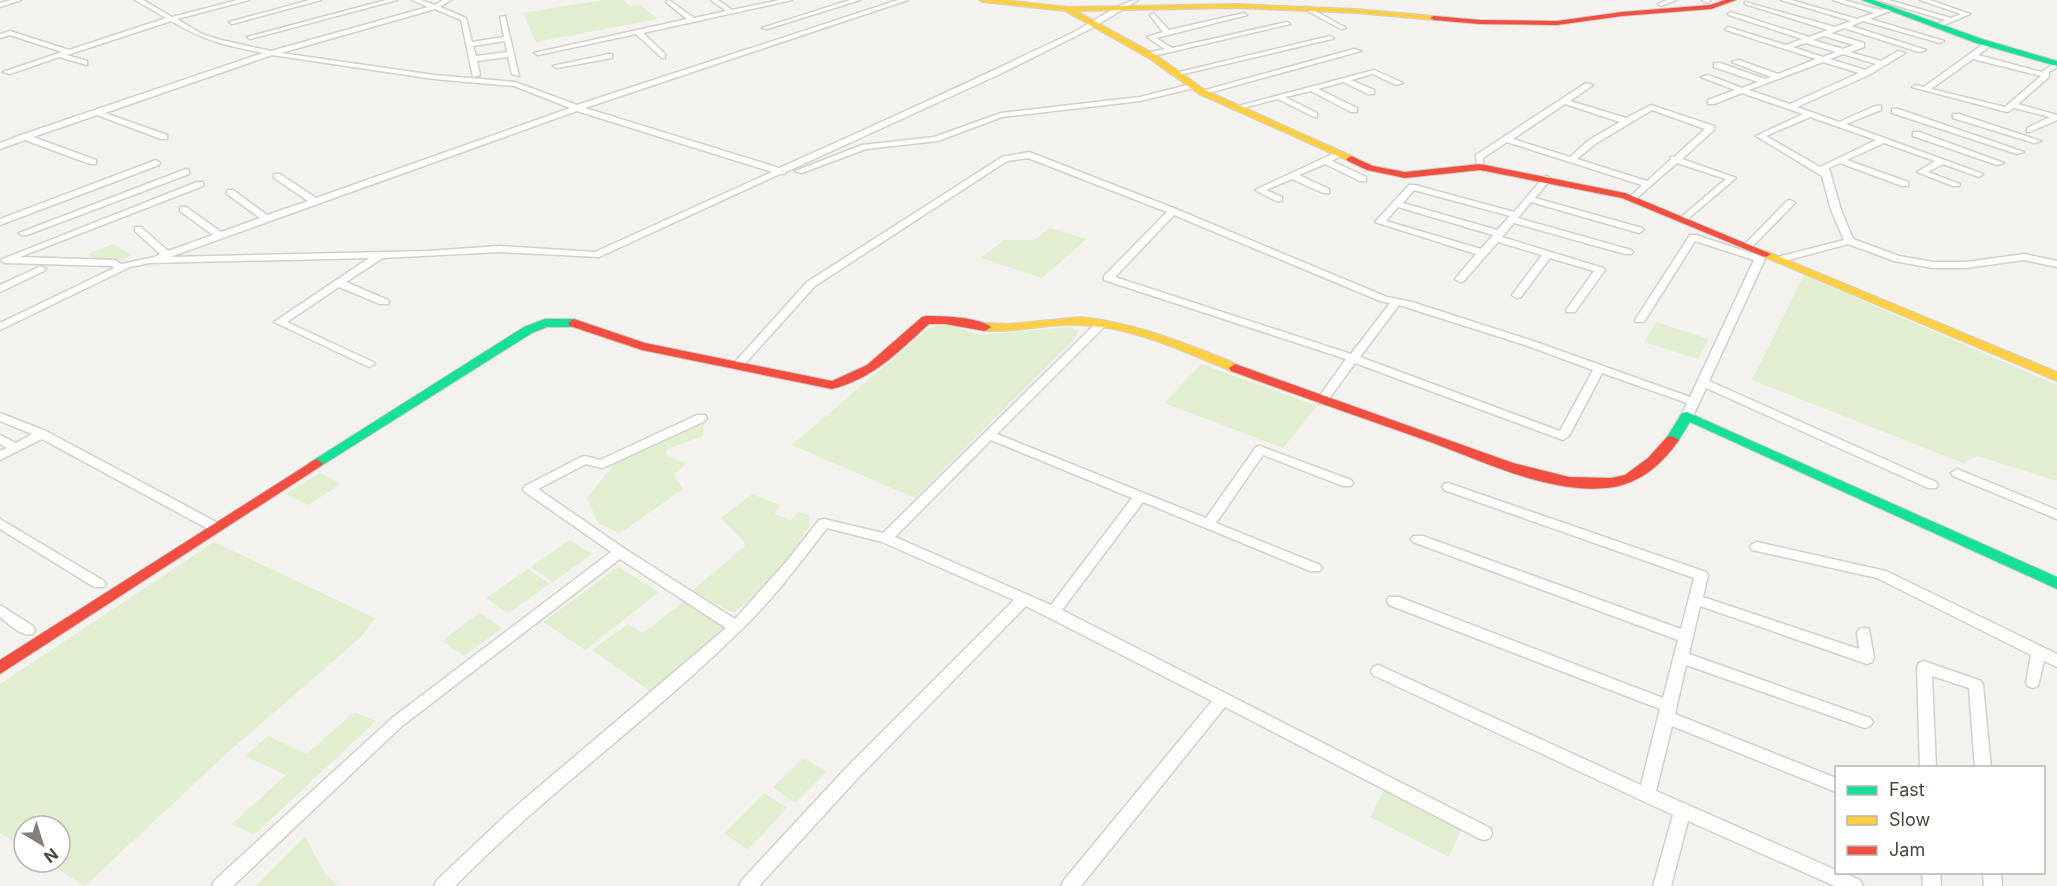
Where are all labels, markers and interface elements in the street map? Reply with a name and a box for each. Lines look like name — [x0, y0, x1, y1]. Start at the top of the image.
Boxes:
legend — [1835, 766, 2045, 874]
text: Fast — [1889, 779, 1925, 800]
text: Slow — [1889, 809, 1930, 830]
north arrow — [12, 814, 72, 874]
text: Jam — [1889, 839, 1925, 860]
text: N — [40, 844, 62, 867]

